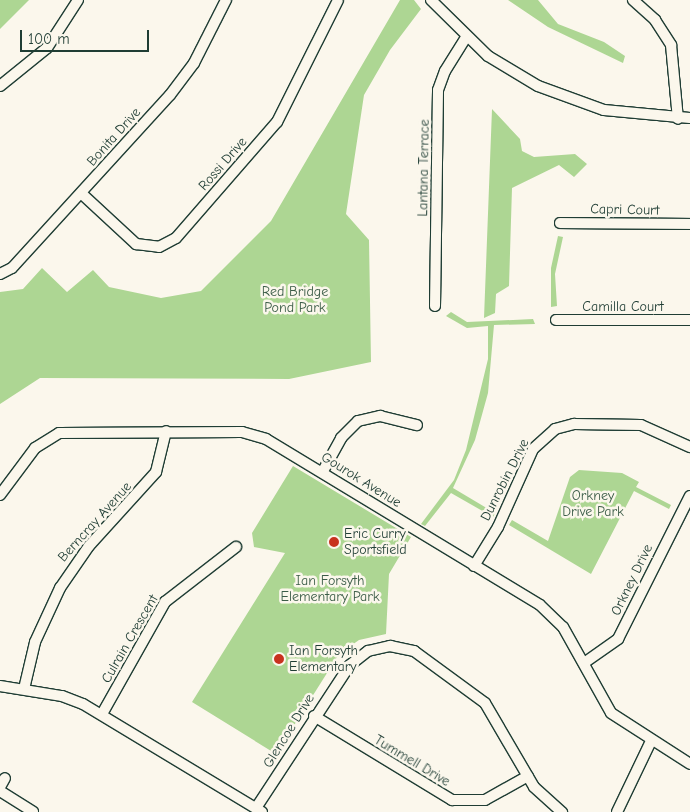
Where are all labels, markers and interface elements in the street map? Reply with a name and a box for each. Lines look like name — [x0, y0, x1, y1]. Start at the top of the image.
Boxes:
scale bar — [22, 20, 151, 52]
text: 100 m — [28, 30, 70, 48]
street label: Bonita Drive — [83, 104, 145, 170]
street label: Lantana Terrace — [415, 119, 433, 217]
street label: Rossi Drive — [195, 134, 251, 194]
street label: Capri Court — [590, 201, 660, 219]
park label: Red Bridge Pond Park — [262, 284, 328, 316]
street label: Camilla Court — [582, 299, 664, 315]
street label: Dunrobin Drive — [477, 436, 533, 524]
street label: Gourok Avenue — [318, 449, 404, 511]
street label: Berncray Avenue — [55, 479, 135, 565]
park label: Orkney Drive Park — [562, 488, 624, 520]
place label: Eric Curry Sportsfield — [344, 526, 407, 558]
marker: Eric Curry Sportsfield — [328, 536, 340, 548]
street label: Orkney Drive — [608, 542, 656, 618]
park label: Ian Forsyth Elementary Park — [281, 573, 379, 606]
street label: Culrain Crescent — [98, 592, 162, 686]
place label: Ian Forsyth Elementary — [289, 643, 358, 676]
marker: Ian Forsyth Elementary — [273, 653, 285, 665]
street label: Glencoe Drive — [260, 691, 318, 771]
street label: Tummell Drive — [371, 732, 453, 790]

